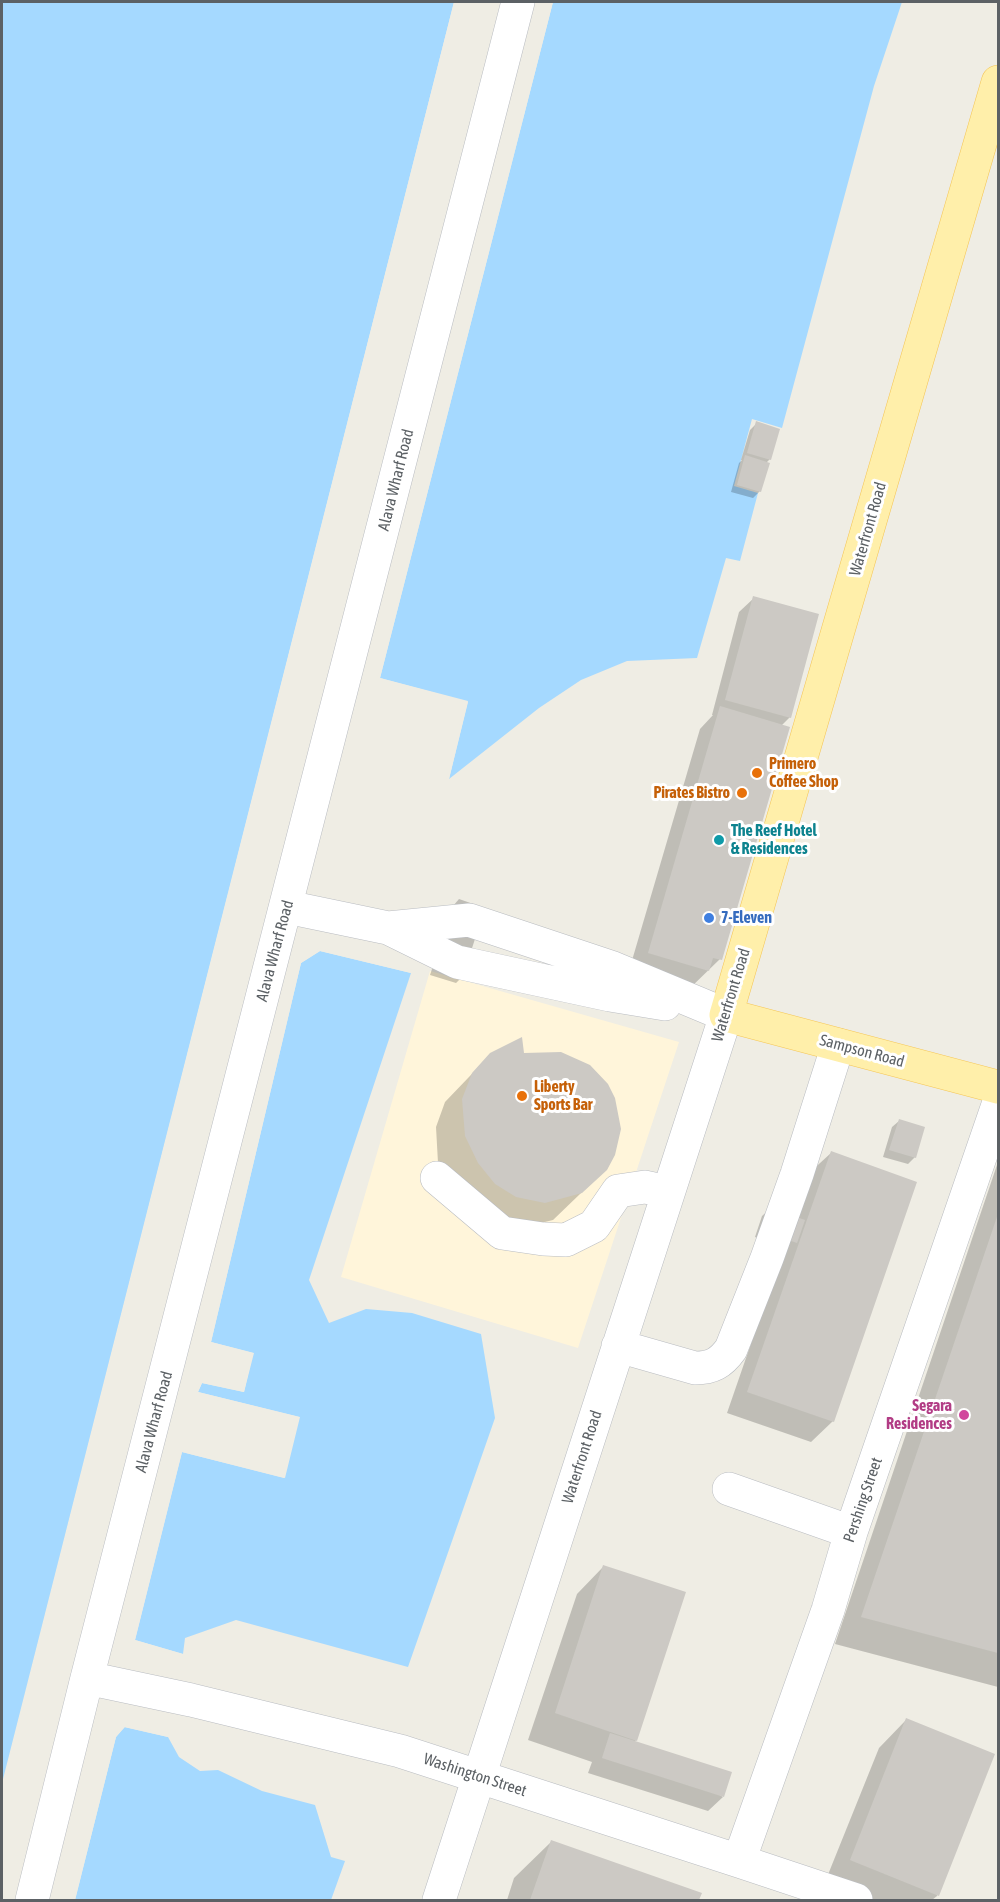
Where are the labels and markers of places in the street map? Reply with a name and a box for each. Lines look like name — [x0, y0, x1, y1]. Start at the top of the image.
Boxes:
place label: Primero Coffee Shop — [769, 754, 839, 792]
marker: Primero Coffee Shop — [750, 766, 764, 780]
place label: Pirates Bistro — [653, 783, 730, 803]
marker: Pirates Bistro — [735, 786, 749, 800]
place label: The Reef Hotel & Residences — [731, 821, 817, 859]
marker: The Reef Hotel & Residences — [712, 833, 726, 847]
place label: 7-Eleven — [721, 908, 772, 928]
marker: 7-Eleven — [702, 911, 716, 925]
place label: Liberty Sports Bar — [534, 1077, 593, 1115]
marker: Liberty Sports Bar — [515, 1089, 529, 1103]
place label: Segara Residences — [886, 1396, 952, 1434]
marker: Segara Residences — [957, 1408, 971, 1422]

